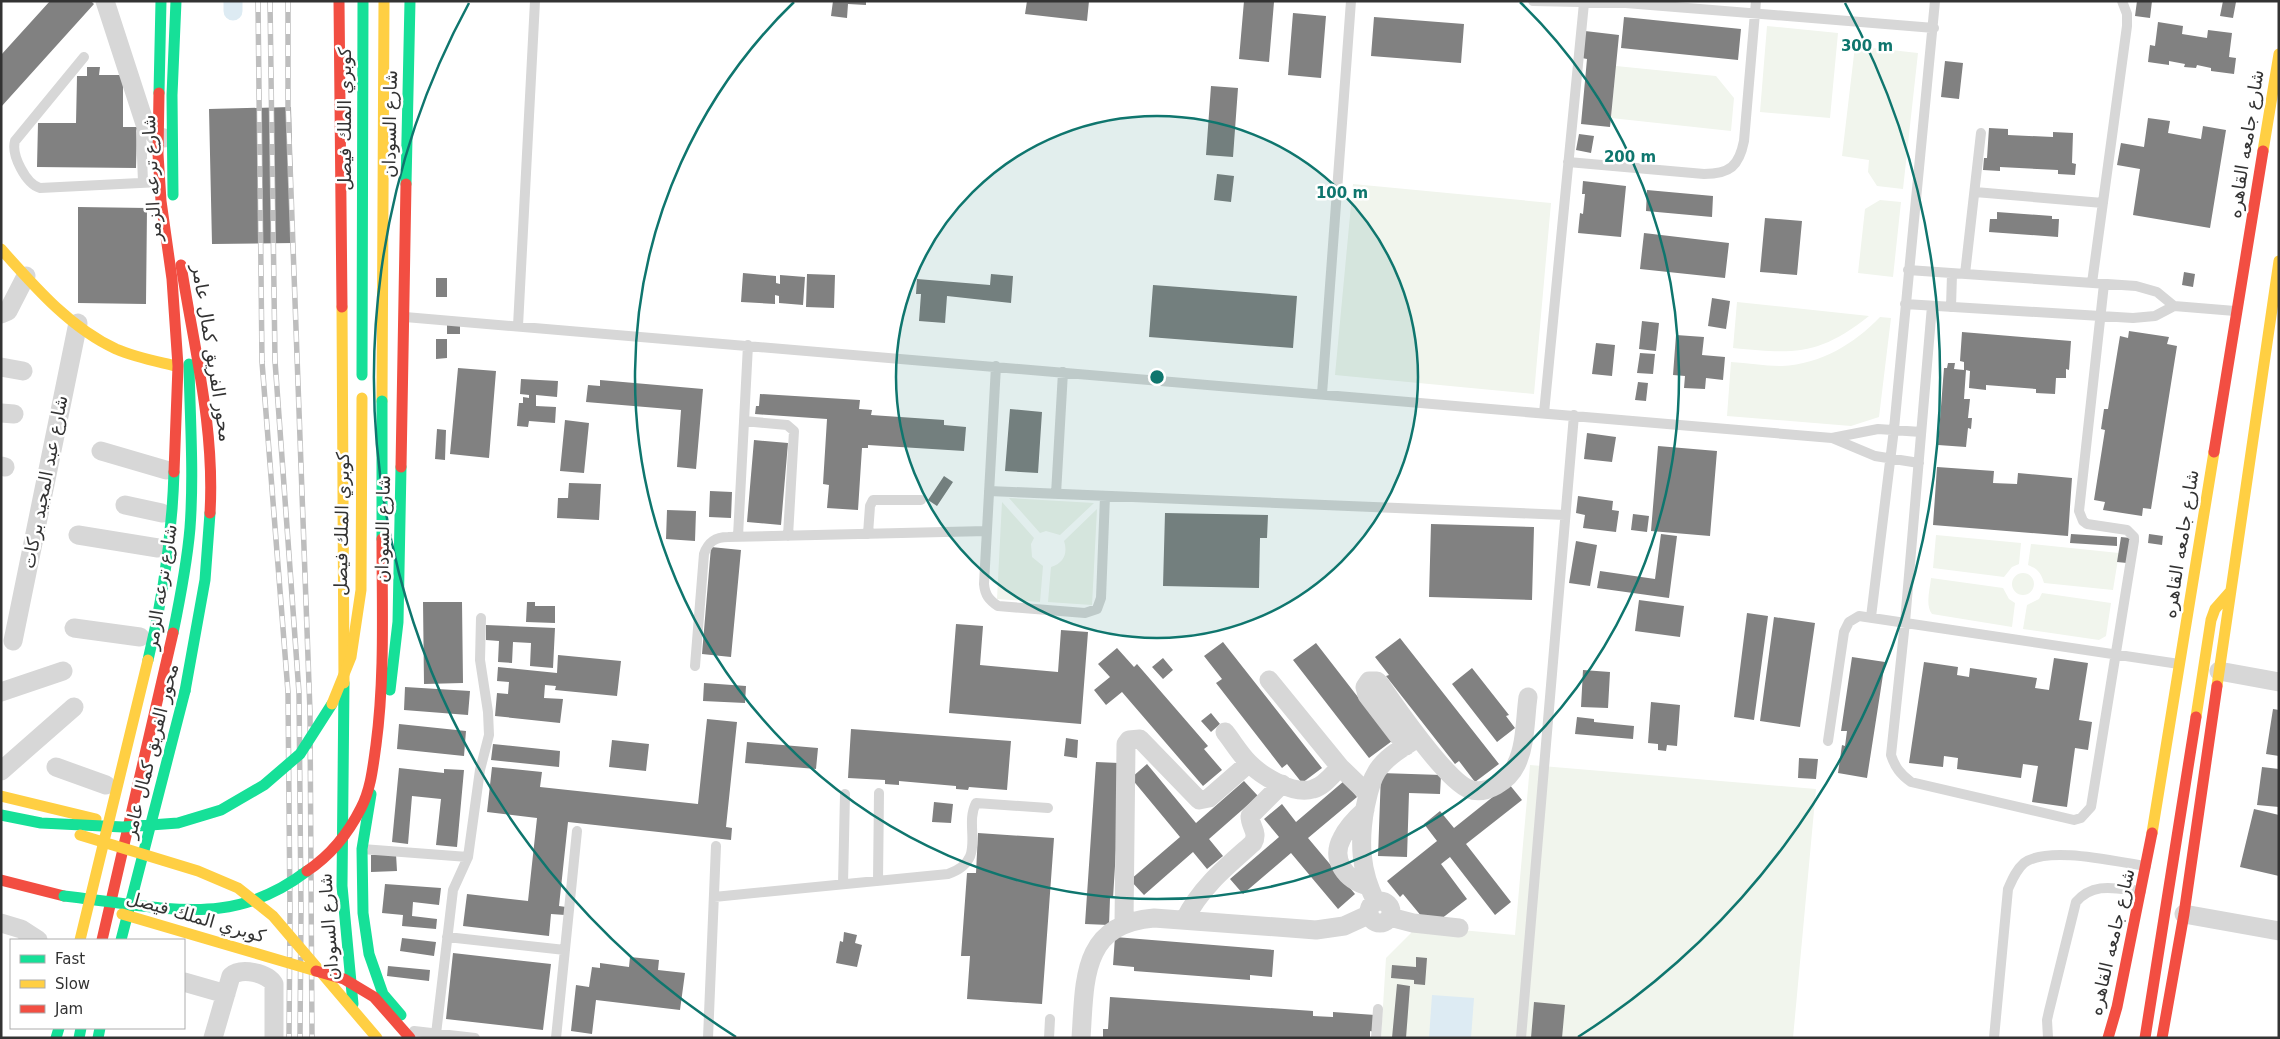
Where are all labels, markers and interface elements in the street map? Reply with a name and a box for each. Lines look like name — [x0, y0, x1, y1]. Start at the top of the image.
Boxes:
text: 300 m — [1841, 37, 1893, 55]
street label: كوبري الملك فيصل — [334, 47, 356, 191]
street label: شارع جامعه القاهره — [2223, 68, 2269, 220]
street label: شارع السودان — [378, 70, 402, 178]
street label: شارع ترعه الزمر — [138, 114, 166, 243]
text: 200 m — [1604, 148, 1656, 166]
text: 100 m — [1316, 184, 1368, 202]
street label: محور الفريق كمال عامر — [187, 262, 237, 443]
centre of rings — [1148, 368, 1166, 386]
street label: شارع عبد المجيد بركات — [17, 393, 73, 571]
street label: كوبري الملك فيصل — [330, 452, 354, 596]
street label: شارع جامعه القاهره — [2158, 468, 2204, 620]
street label: شارع السودان — [371, 475, 395, 583]
street label: شارع ترعه الزمر — [140, 523, 182, 652]
street label: محور الفريق كمال عامر — [118, 661, 183, 842]
street label: شارع جامعه القاهره — [2084, 866, 2140, 1018]
street label: شارع السودان — [314, 872, 344, 982]
street label: كوبري الملك فيصل — [124, 887, 268, 947]
legend — [10, 939, 185, 1029]
text: Fast — [55, 950, 85, 968]
text: Slow — [55, 975, 90, 993]
text: Jam — [54, 1000, 83, 1018]

